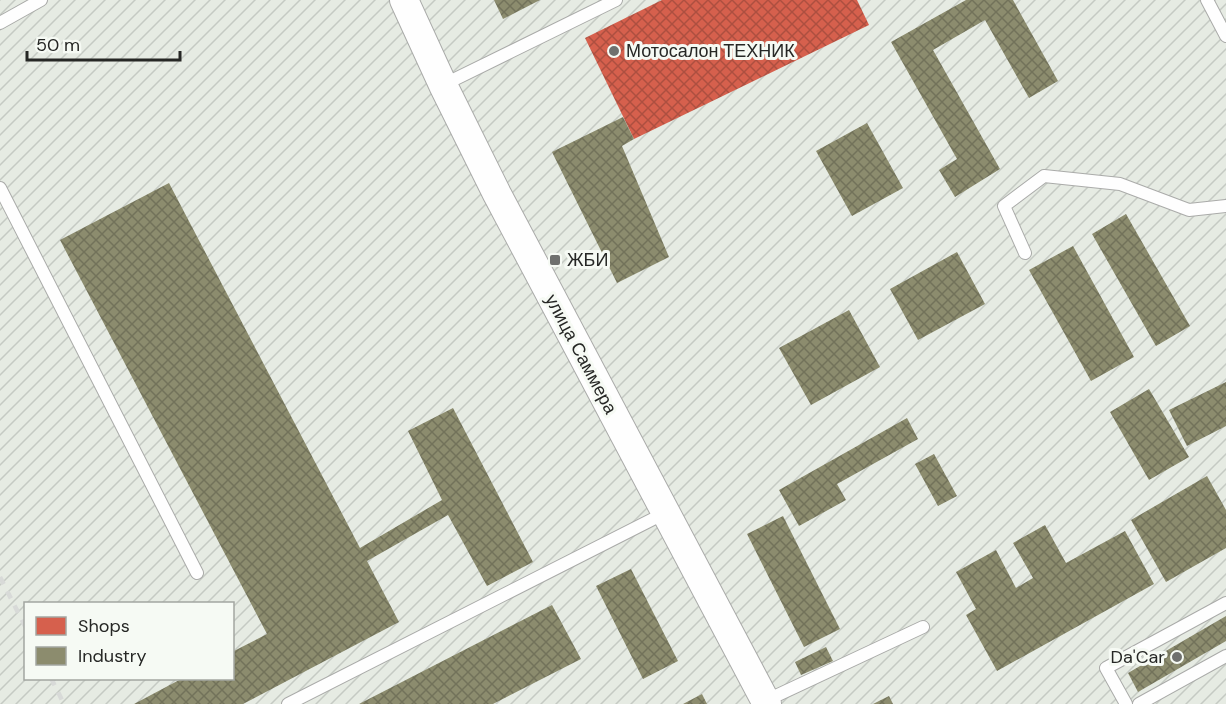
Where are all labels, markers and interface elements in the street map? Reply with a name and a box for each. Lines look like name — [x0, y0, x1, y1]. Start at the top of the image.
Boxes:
scale bar — [27, 24, 180, 62]
text: 50 m — [36, 33, 80, 57]
place label: Мотосалон ТЕХНИК — [626, 39, 795, 63]
marker: Мотосалон ТЕХНИК — [607, 44, 621, 58]
place label: ЖБИ — [567, 248, 608, 272]
marker: ЖБИ — [548, 253, 562, 267]
street label: улица Саммера — [539, 290, 623, 419]
legend — [24, 602, 234, 680]
text: Shops — [78, 614, 130, 638]
text: Industry — [78, 644, 147, 668]
place label: Da'Car — [1111, 645, 1165, 669]
marker: Da'Car — [1170, 650, 1184, 664]

